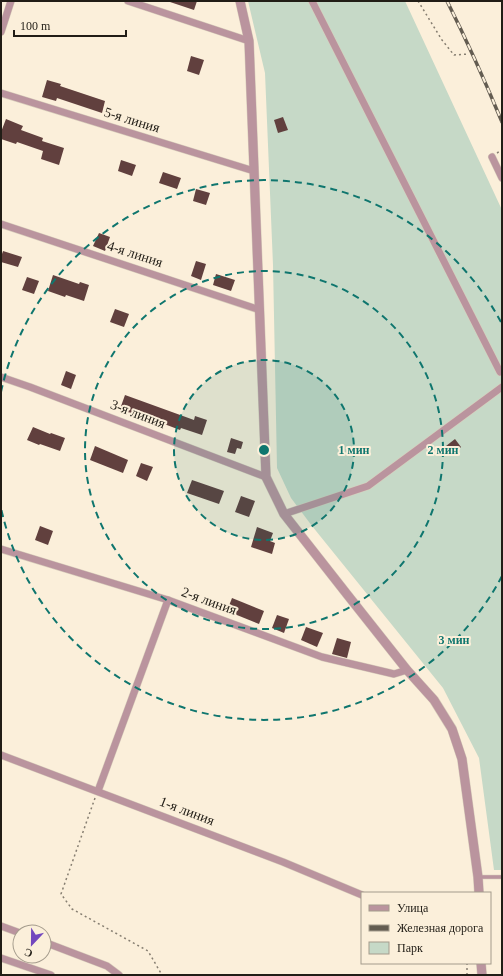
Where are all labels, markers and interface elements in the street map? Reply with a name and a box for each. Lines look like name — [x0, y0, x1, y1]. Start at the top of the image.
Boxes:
scale bar — [14, 12, 126, 38]
text: 100 m — [20, 19, 51, 33]
street label: 5-я линия — [102, 104, 162, 136]
street label: 4-я линия — [105, 238, 165, 270]
street label: 3-я линия — [108, 397, 168, 432]
centre of rings — [257, 443, 271, 457]
text: 1 мин — [338, 443, 370, 457]
text: 2 мин — [427, 443, 459, 457]
street label: 2-я линия — [179, 584, 239, 618]
text: 3 мин — [438, 633, 470, 647]
street label: 1-я линия — [157, 794, 217, 829]
legend — [361, 892, 491, 964]
text: Улица — [397, 901, 429, 915]
text: Железная дорога — [397, 921, 484, 935]
north arrow — [12, 924, 52, 964]
text: Парк — [397, 941, 423, 955]
text: С — [22, 946, 34, 960]

